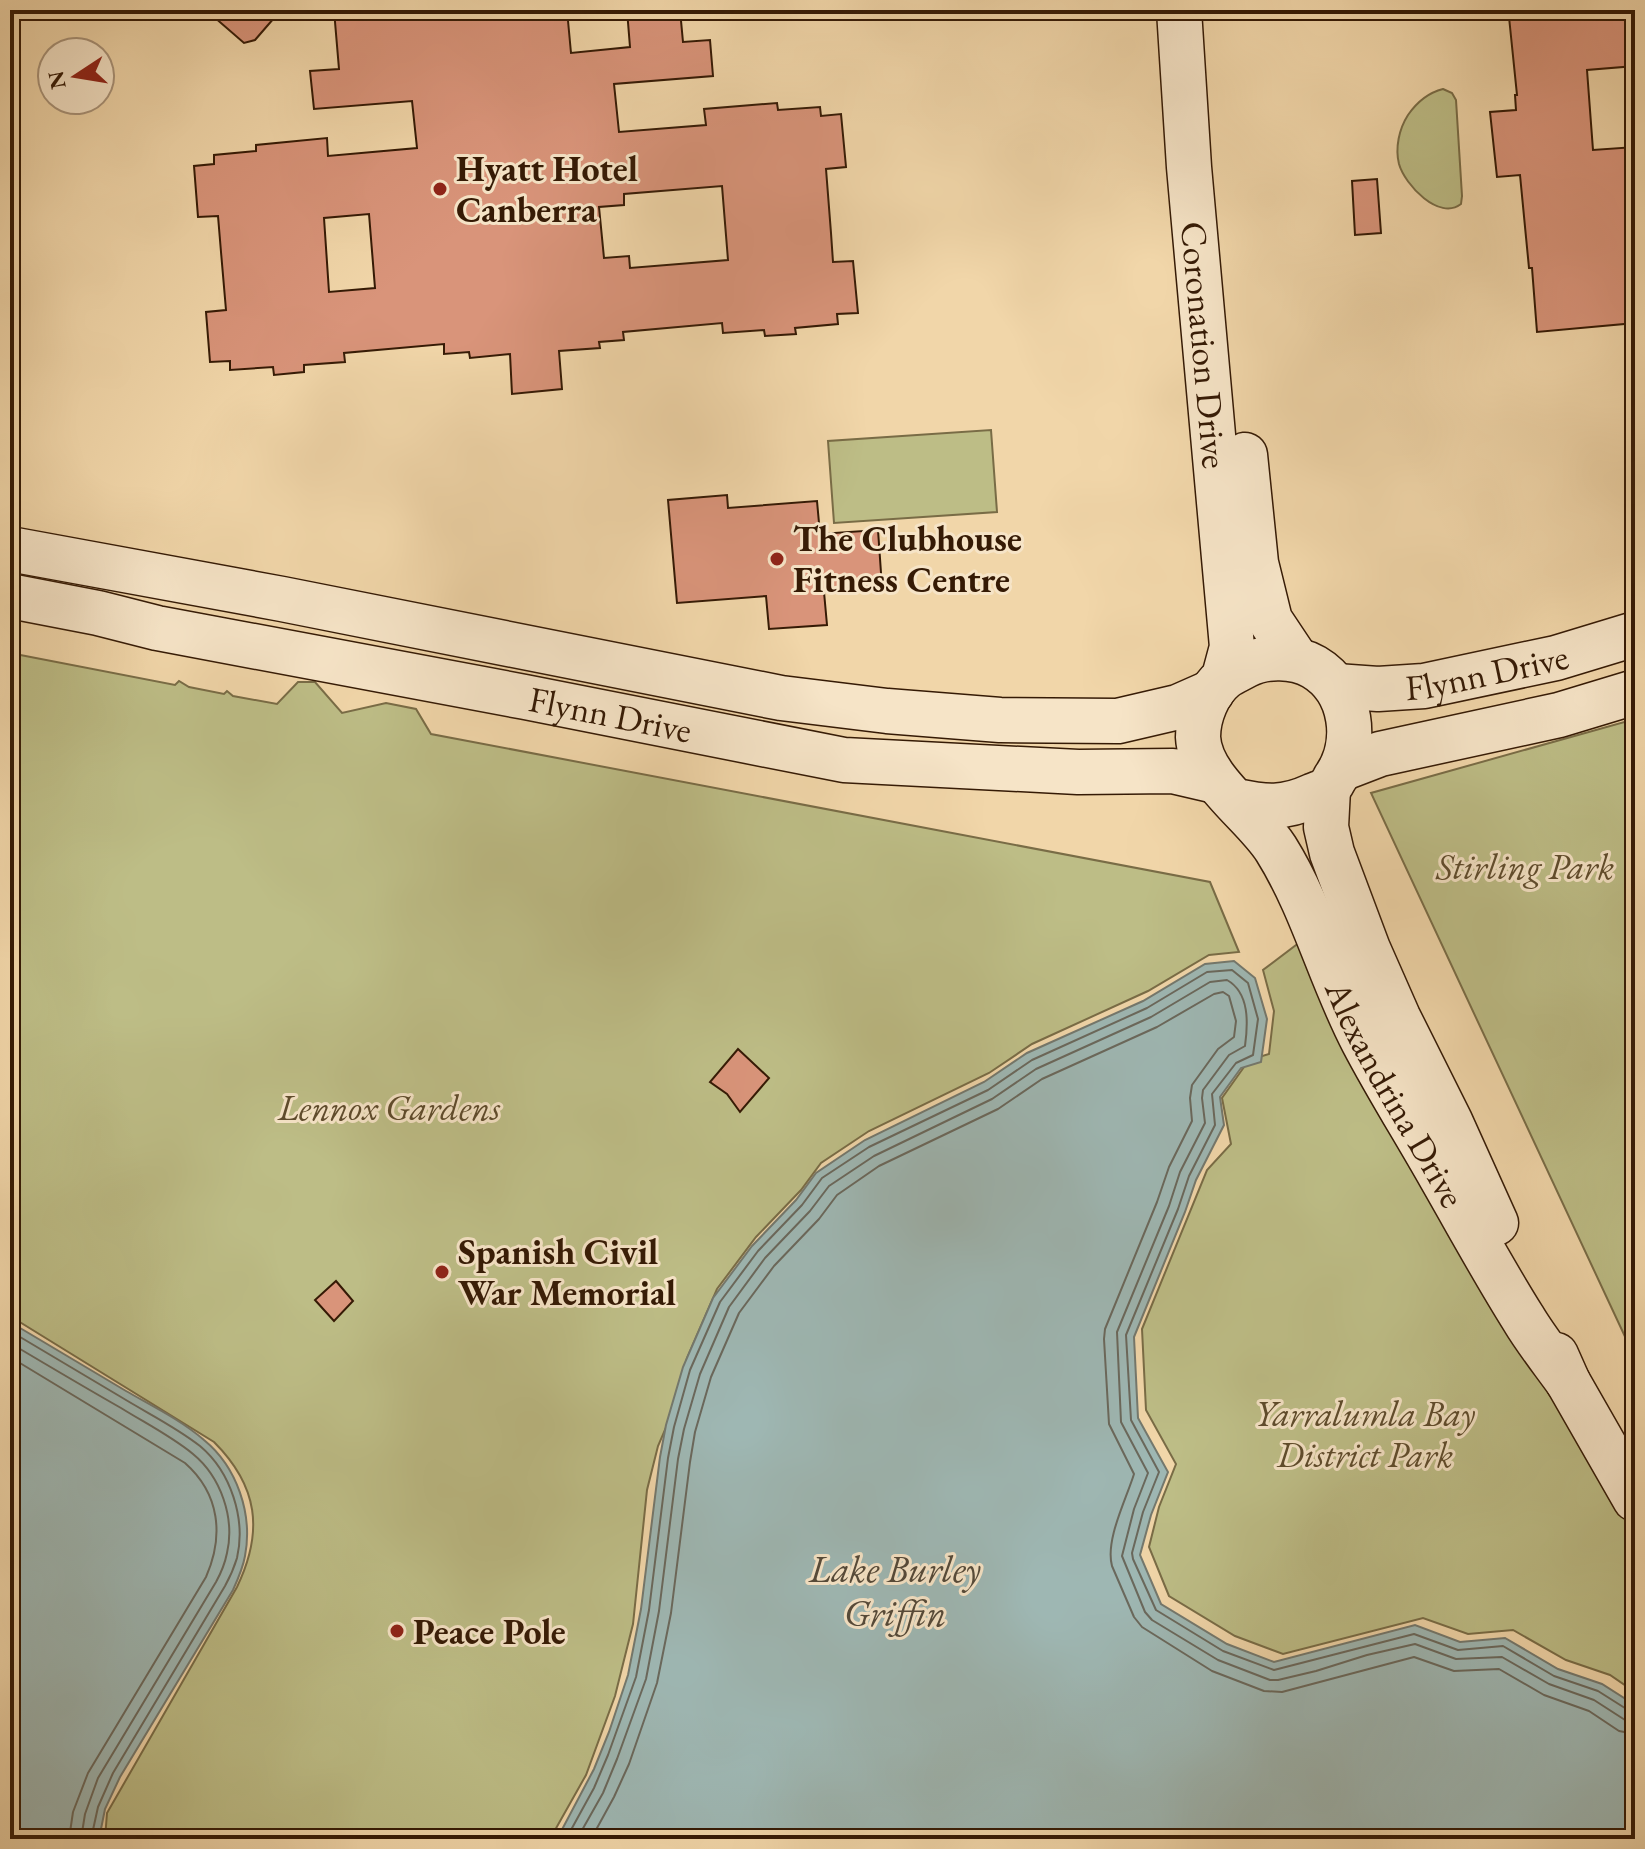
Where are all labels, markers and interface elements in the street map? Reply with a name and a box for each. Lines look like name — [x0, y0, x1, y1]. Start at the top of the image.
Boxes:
north arrow — [36, 36, 116, 116]
text: N — [41, 68, 73, 92]
place label: Hyatt Hotel Canberra — [456, 145, 638, 233]
marker: Hyatt Hotel Canberra — [431, 180, 449, 198]
street label: Coronation Drive — [1170, 220, 1239, 470]
place label: The Clubhouse Fitness Centre — [793, 515, 1022, 603]
marker: The Clubhouse Fitness Centre — [768, 550, 786, 568]
street label: Flynn Drive — [1404, 633, 1574, 711]
street label: Flynn Drive — [525, 675, 696, 753]
park label: Stirling Park — [1435, 843, 1614, 890]
street label: Alexandrina Drive — [1314, 973, 1476, 1216]
park label: Lennox Gardens — [277, 1084, 501, 1131]
place label: Spanish Civil War Memorial — [458, 1228, 676, 1316]
marker: Spanish Civil War Memorial — [433, 1263, 451, 1281]
park label: Yarralumla Bay District Park — [1255, 1390, 1476, 1478]
water label: Lake Burley Griffin — [808, 1544, 982, 1637]
place label: Peace Pole — [413, 1608, 566, 1655]
marker: Peace Pole — [388, 1622, 406, 1640]

